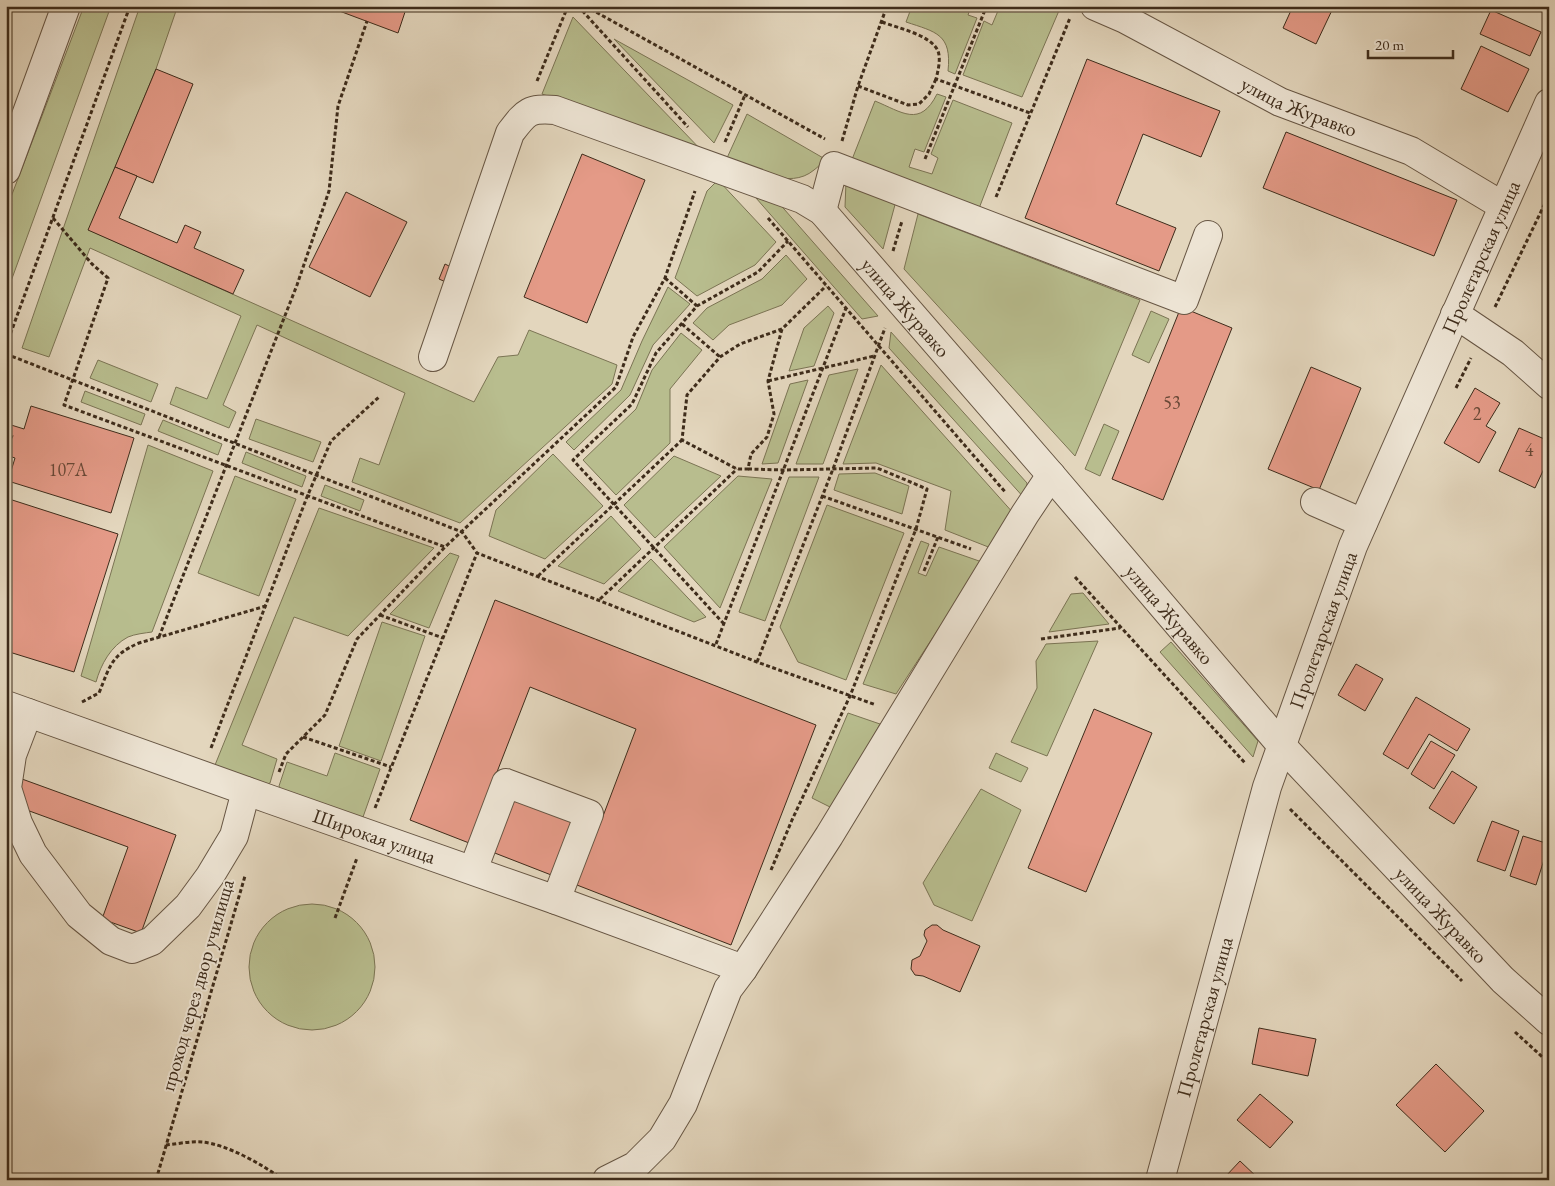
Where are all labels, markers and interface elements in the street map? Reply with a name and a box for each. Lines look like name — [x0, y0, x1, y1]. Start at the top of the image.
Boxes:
scale bar — [1368, 28, 1452, 60]
text: 20 m — [1375, 35, 1404, 54]
street label: улица Журавко — [1236, 71, 1361, 143]
street label: Пролетарская улица — [1435, 176, 1526, 338]
street label: улица Журавко — [855, 252, 956, 363]
house number: 53 — [1163, 391, 1181, 414]
house number: 2 — [1473, 402, 1482, 425]
house number: 4 — [1525, 438, 1534, 461]
house number: 107А — [49, 458, 88, 481]
street label: Пролетарская улица — [1283, 548, 1363, 712]
street label: улица Журавко — [1120, 559, 1220, 670]
street label: Широкая улица — [309, 802, 439, 870]
street label: улица Журавко — [1389, 861, 1493, 969]
street label: проход через двор училища — [154, 876, 240, 1094]
street label: Пролетарская улица — [1170, 934, 1239, 1100]

